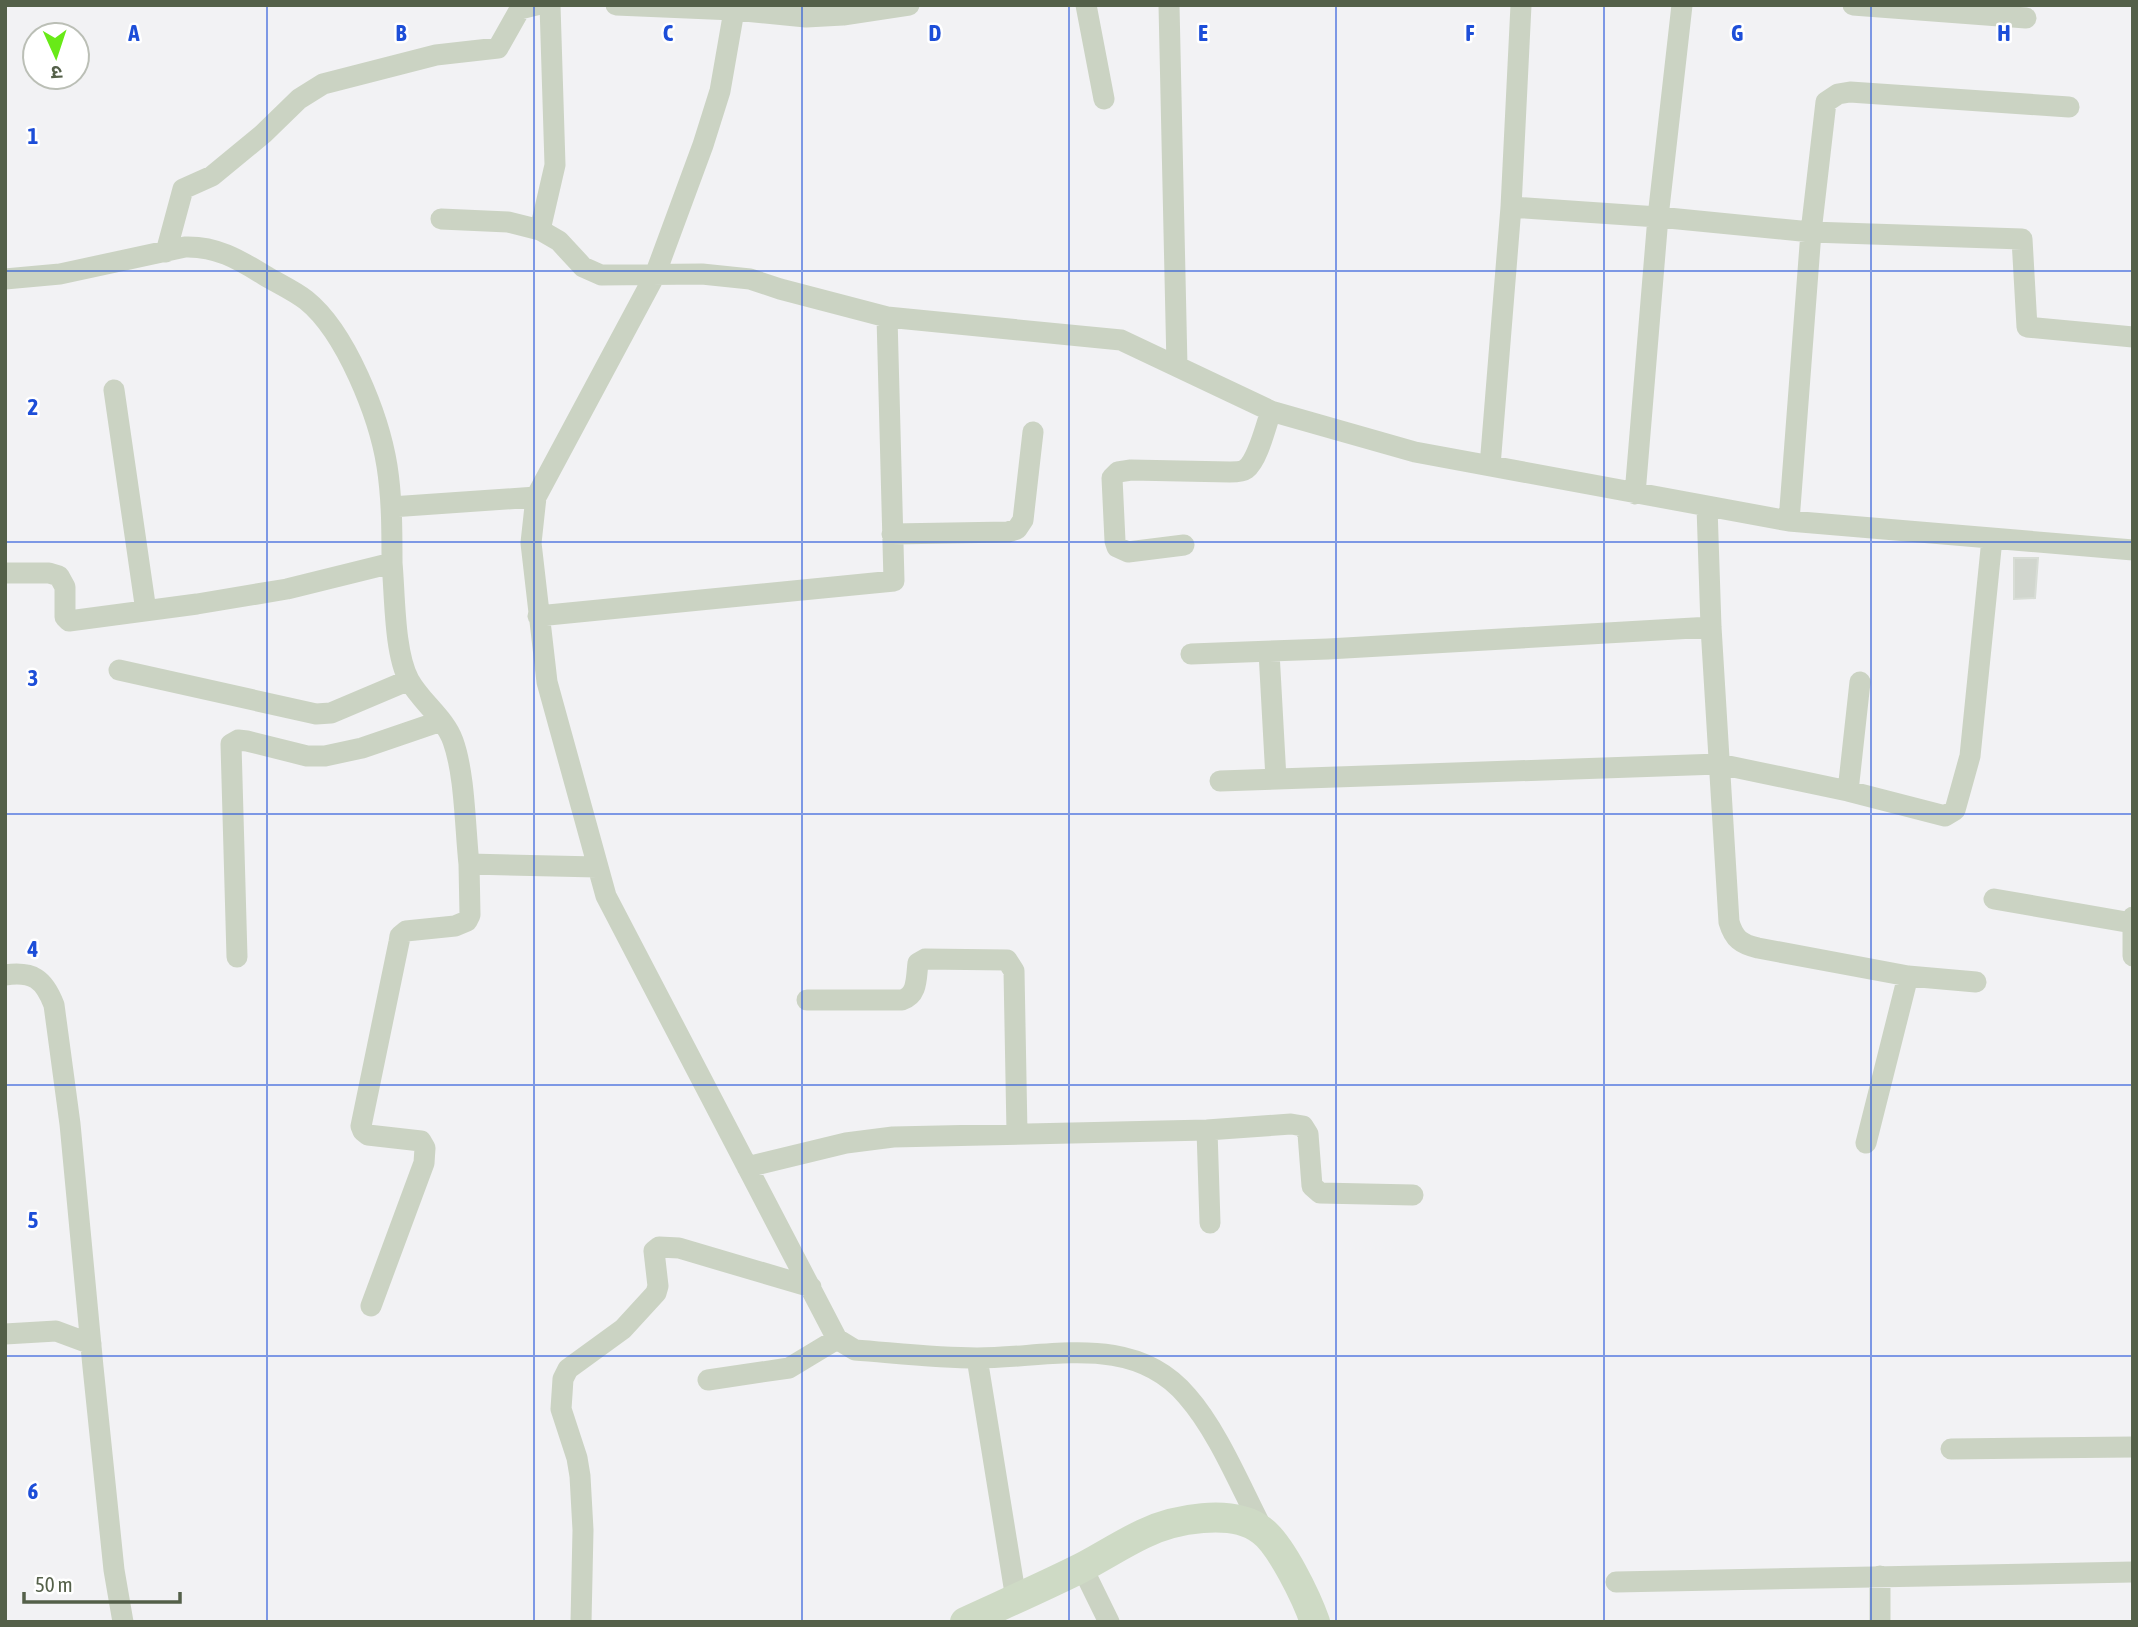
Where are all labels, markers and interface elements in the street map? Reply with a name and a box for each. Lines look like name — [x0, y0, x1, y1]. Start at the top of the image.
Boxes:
text: A — [127, 20, 140, 46]
text: B — [396, 20, 407, 46]
text: C — [663, 20, 674, 46]
text: D — [929, 20, 942, 46]
text: E — [1198, 20, 1208, 46]
text: F — [1465, 20, 1475, 46]
text: G — [1731, 20, 1743, 46]
text: H — [1997, 20, 2011, 46]
north arrow — [21, 21, 91, 91]
text: उ — [50, 62, 63, 84]
text: 1 — [28, 123, 39, 149]
text: 2 — [28, 394, 38, 420]
text: 3 — [28, 665, 38, 691]
text: 4 — [27, 936, 39, 962]
text: 5 — [28, 1207, 39, 1233]
text: 6 — [28, 1478, 39, 1504]
scale bar — [24, 1560, 180, 1604]
text: 50 m — [35, 1572, 73, 1596]

